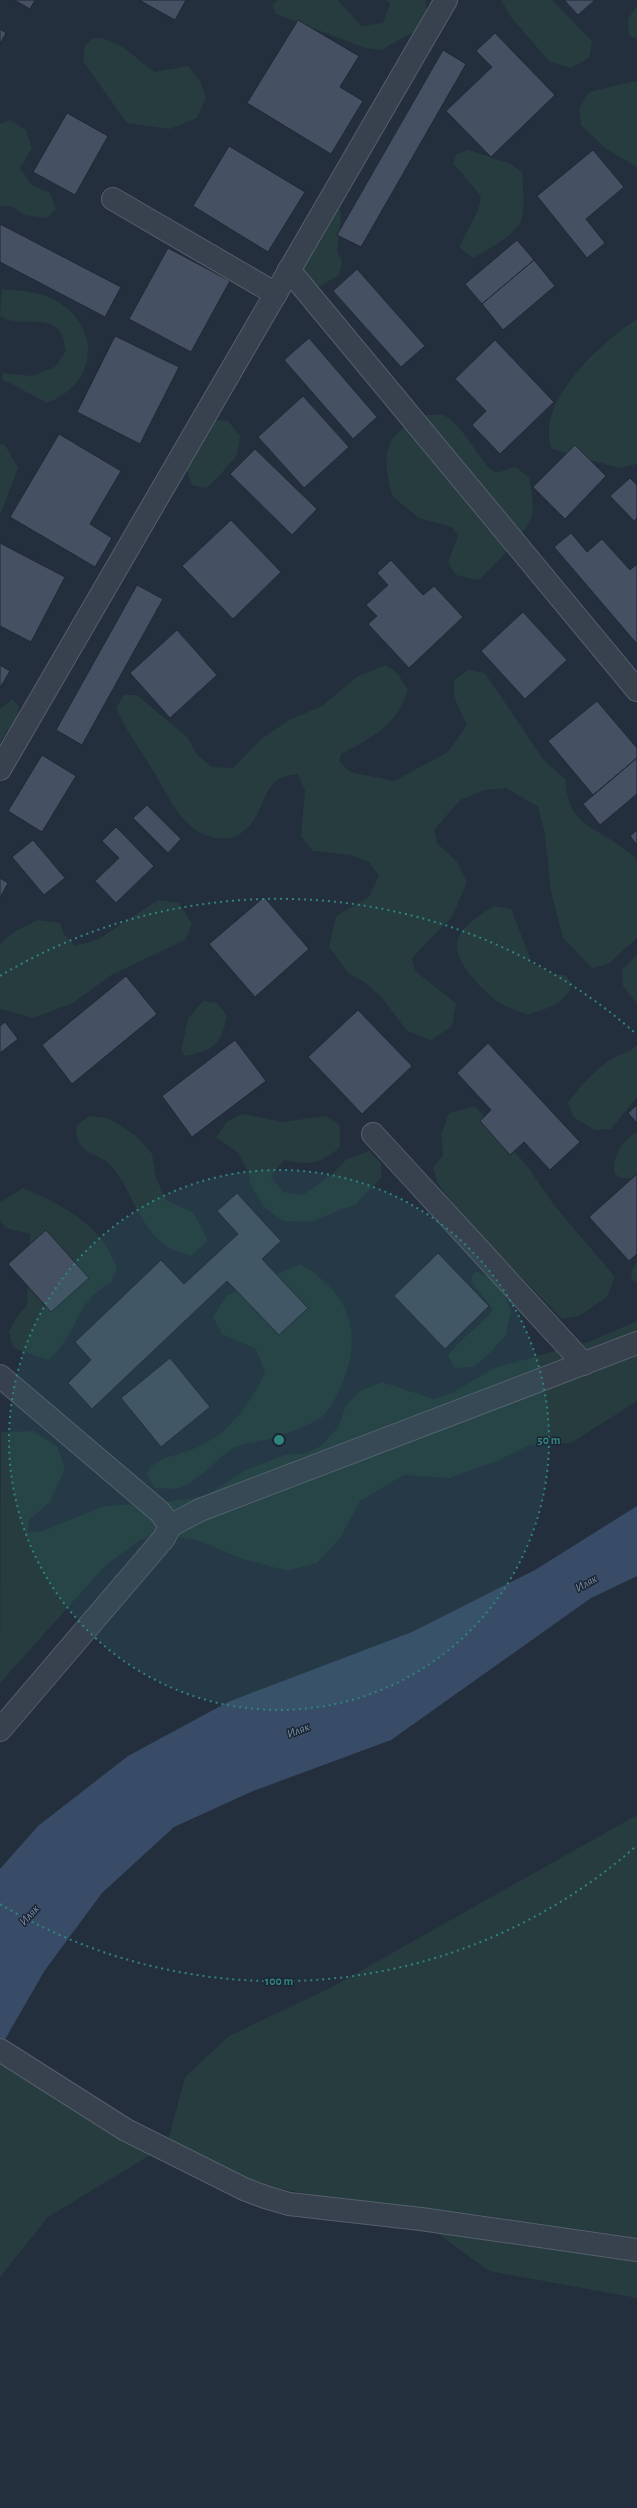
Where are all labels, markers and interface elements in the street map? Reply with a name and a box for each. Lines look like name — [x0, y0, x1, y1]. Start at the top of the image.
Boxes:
centre of rings — [272, 1433, 286, 1447]
text: 50 m — [538, 1434, 561, 1446]
water label: Иляк — [573, 1572, 599, 1594]
water label: Иляк — [285, 1720, 311, 1740]
water label: Иляк — [17, 1903, 41, 1927]
text: 100 m — [265, 1975, 293, 1987]

